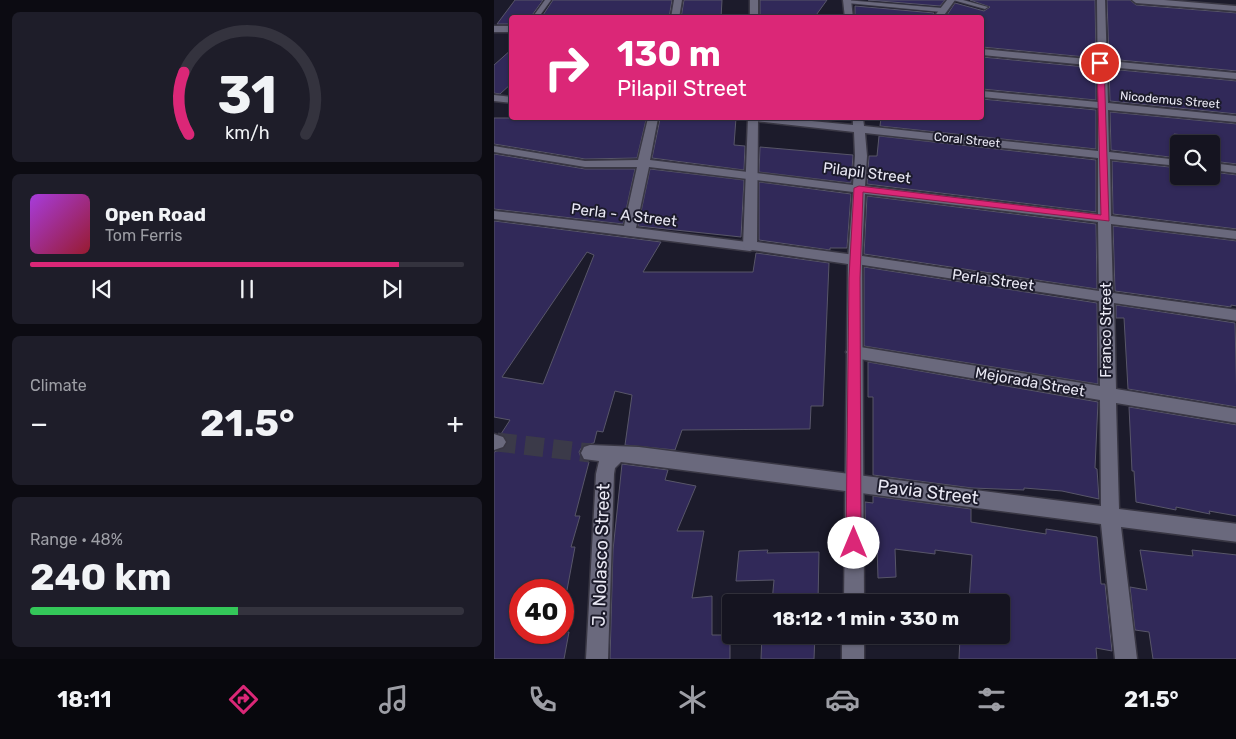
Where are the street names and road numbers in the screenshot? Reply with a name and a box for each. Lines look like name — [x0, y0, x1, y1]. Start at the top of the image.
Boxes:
street label: Nicodemus Street — [1119, 89, 1221, 111]
street label: Coral Street — [933, 130, 1001, 150]
street label: Pilapil Street — [822, 159, 912, 187]
street label: Perla - A Street — [570, 200, 678, 230]
street label: Perla Street — [951, 265, 1035, 295]
street label: Franco Street — [1097, 282, 1115, 378]
street label: Mejorada Street — [974, 364, 1086, 401]
street label: Pavia Street — [876, 475, 980, 509]
street label: J. Nolasco Street — [588, 483, 614, 627]

